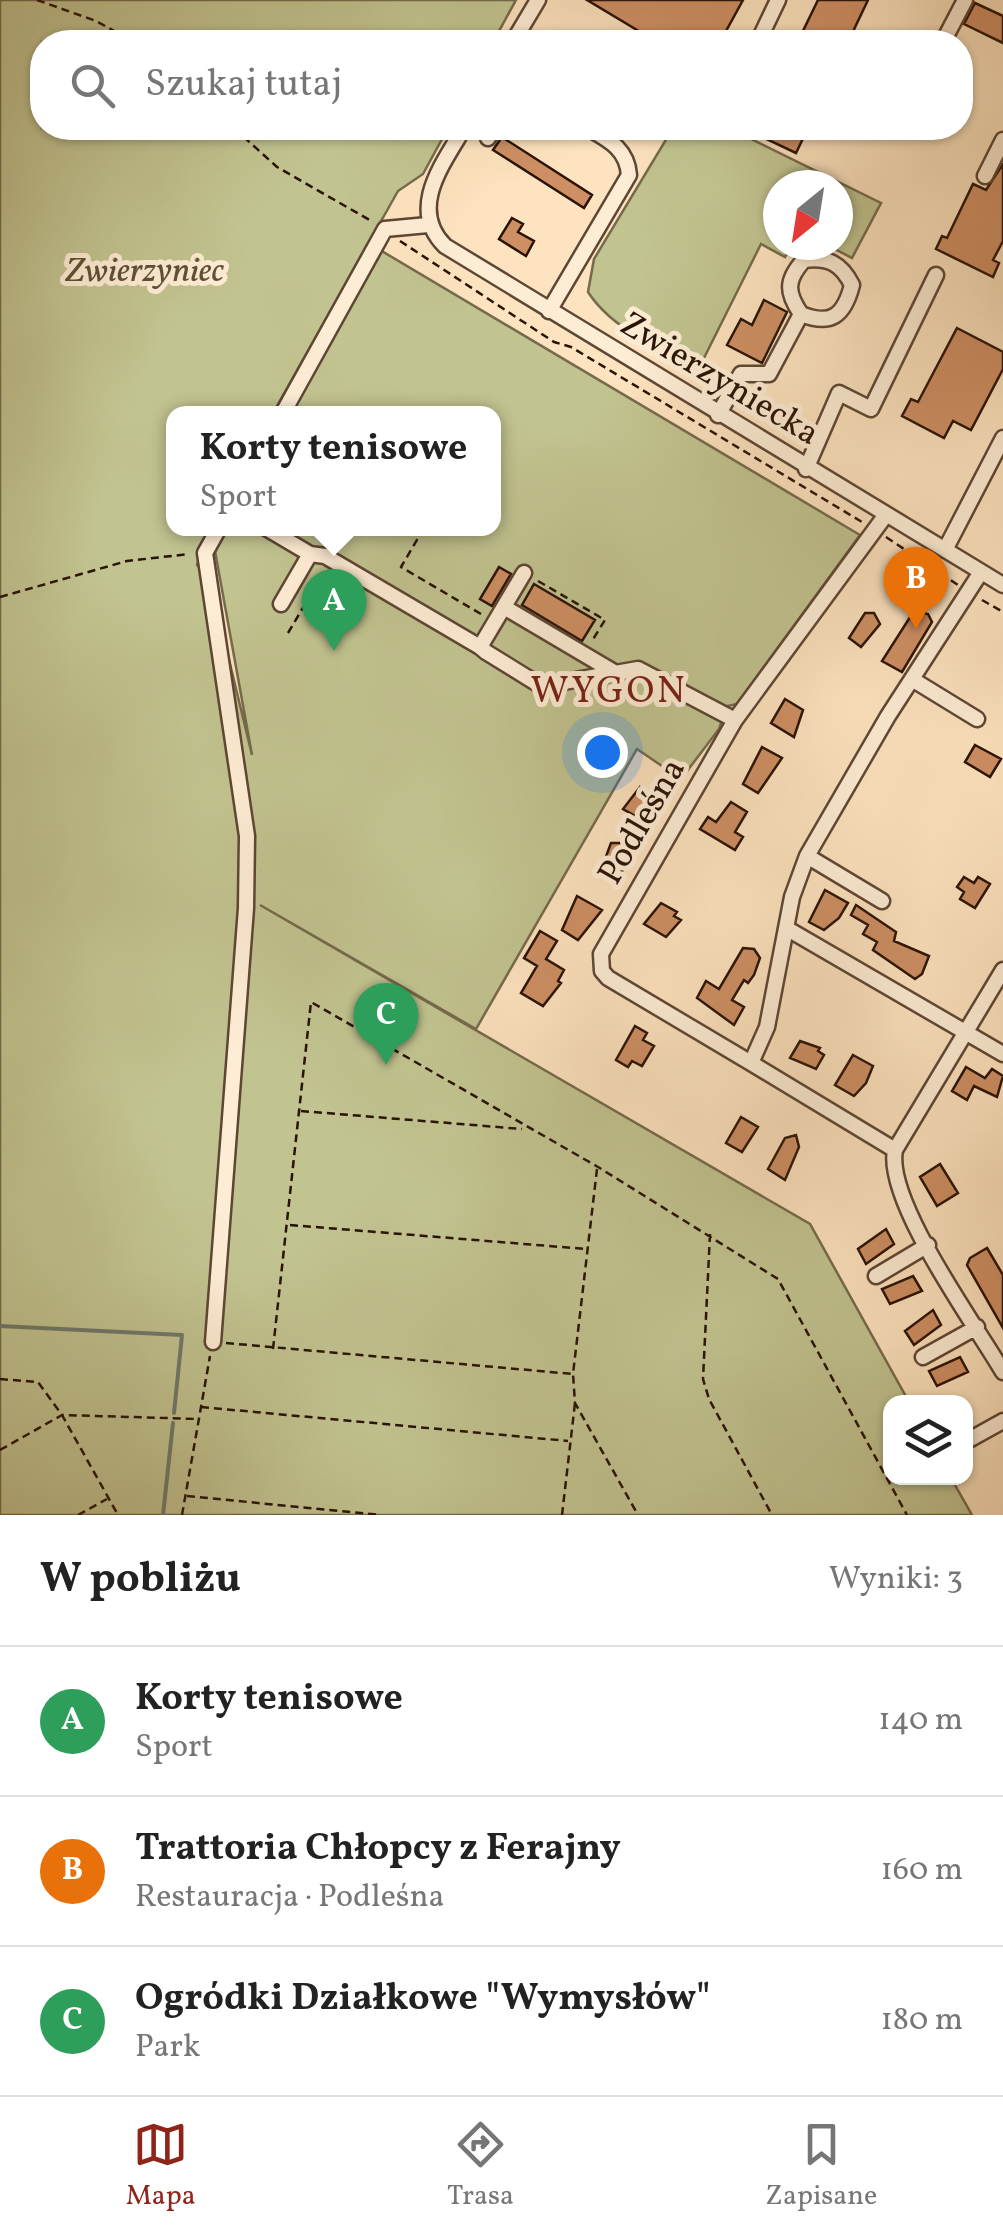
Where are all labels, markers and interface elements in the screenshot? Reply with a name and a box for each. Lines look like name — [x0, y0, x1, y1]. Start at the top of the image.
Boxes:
search box — [30, 30, 973, 140]
icon: search — [65, 58, 120, 113]
text: Szukaj tutaj — [145, 59, 342, 112]
north arrow — [763, 170, 853, 260]
park label: Zwierzyniec — [65, 248, 225, 296]
street label: Zwierzyniecka — [610, 301, 828, 459]
popup — [166, 406, 501, 536]
text: Korty tenisowe — [200, 423, 467, 476]
text: Sport — [200, 476, 277, 520]
pin: B — [884, 546, 948, 629]
pin: A — [302, 568, 366, 651]
district label: WYGON — [531, 666, 687, 719]
your location — [577, 727, 628, 778]
street label: Podleśna — [588, 750, 698, 894]
pin: C — [354, 982, 418, 1065]
map controls — [883, 1395, 973, 1485]
button: layers — [883, 1395, 973, 1485]
text: W pobliżu — [40, 1551, 241, 1610]
text: Wyniki: 3 — [829, 1558, 963, 1602]
text: Korty tenisowe — [135, 1673, 403, 1726]
text: A — [61, 1699, 84, 1743]
text: 140 m — [878, 1699, 963, 1743]
text: Sport — [135, 1726, 213, 1770]
text: Trattoria Chłopcy z Ferajny — [135, 1823, 621, 1876]
text: B — [62, 1849, 83, 1893]
text: 160 m — [880, 1849, 963, 1893]
text: Restauracja · Podleśna — [135, 1876, 445, 1920]
text: Ogródki Działkowe "Wymysłów" — [135, 1973, 710, 2026]
text: C — [62, 1999, 83, 2043]
text: 180 m — [880, 1999, 963, 2043]
text: Park — [135, 2026, 200, 2070]
tab: Mapa — [126, 2117, 196, 2216]
tab: Trasa — [447, 2117, 514, 2216]
tab: Zapisane — [765, 2117, 877, 2216]

